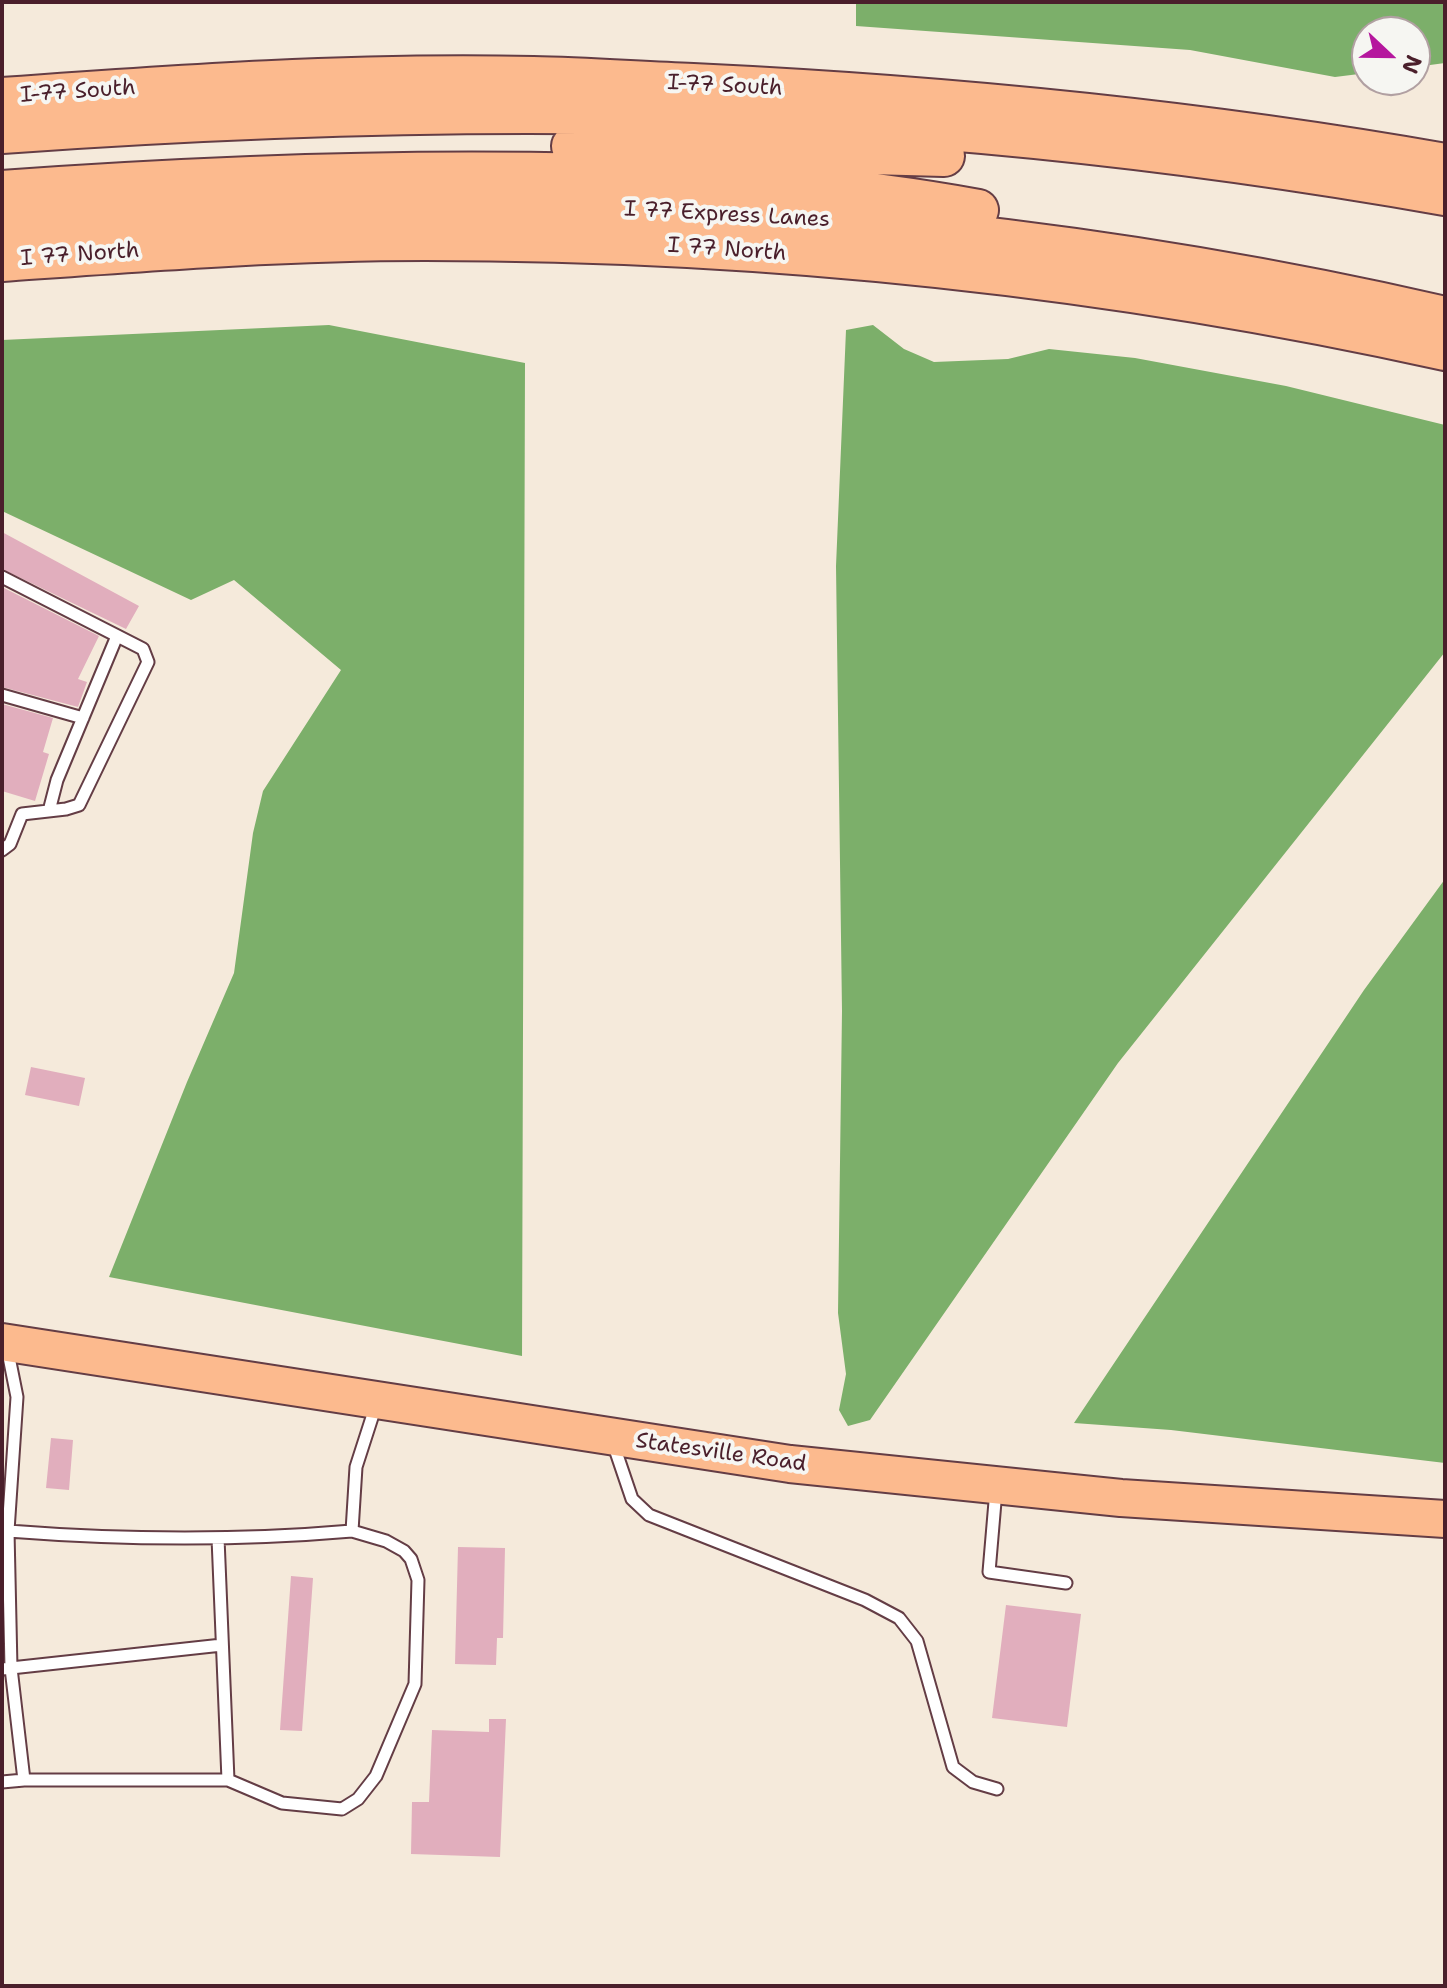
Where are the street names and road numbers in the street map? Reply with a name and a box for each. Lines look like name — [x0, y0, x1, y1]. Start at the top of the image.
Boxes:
street label: I-77 South — [667, 70, 783, 102]
street label: I-77 South — [20, 75, 136, 109]
street label: I 77 Express Lanes — [623, 196, 831, 234]
street label: I 77 North — [667, 233, 787, 267]
street label: I 77 North — [20, 238, 140, 272]
street label: Statesville Road — [634, 1428, 808, 1478]

